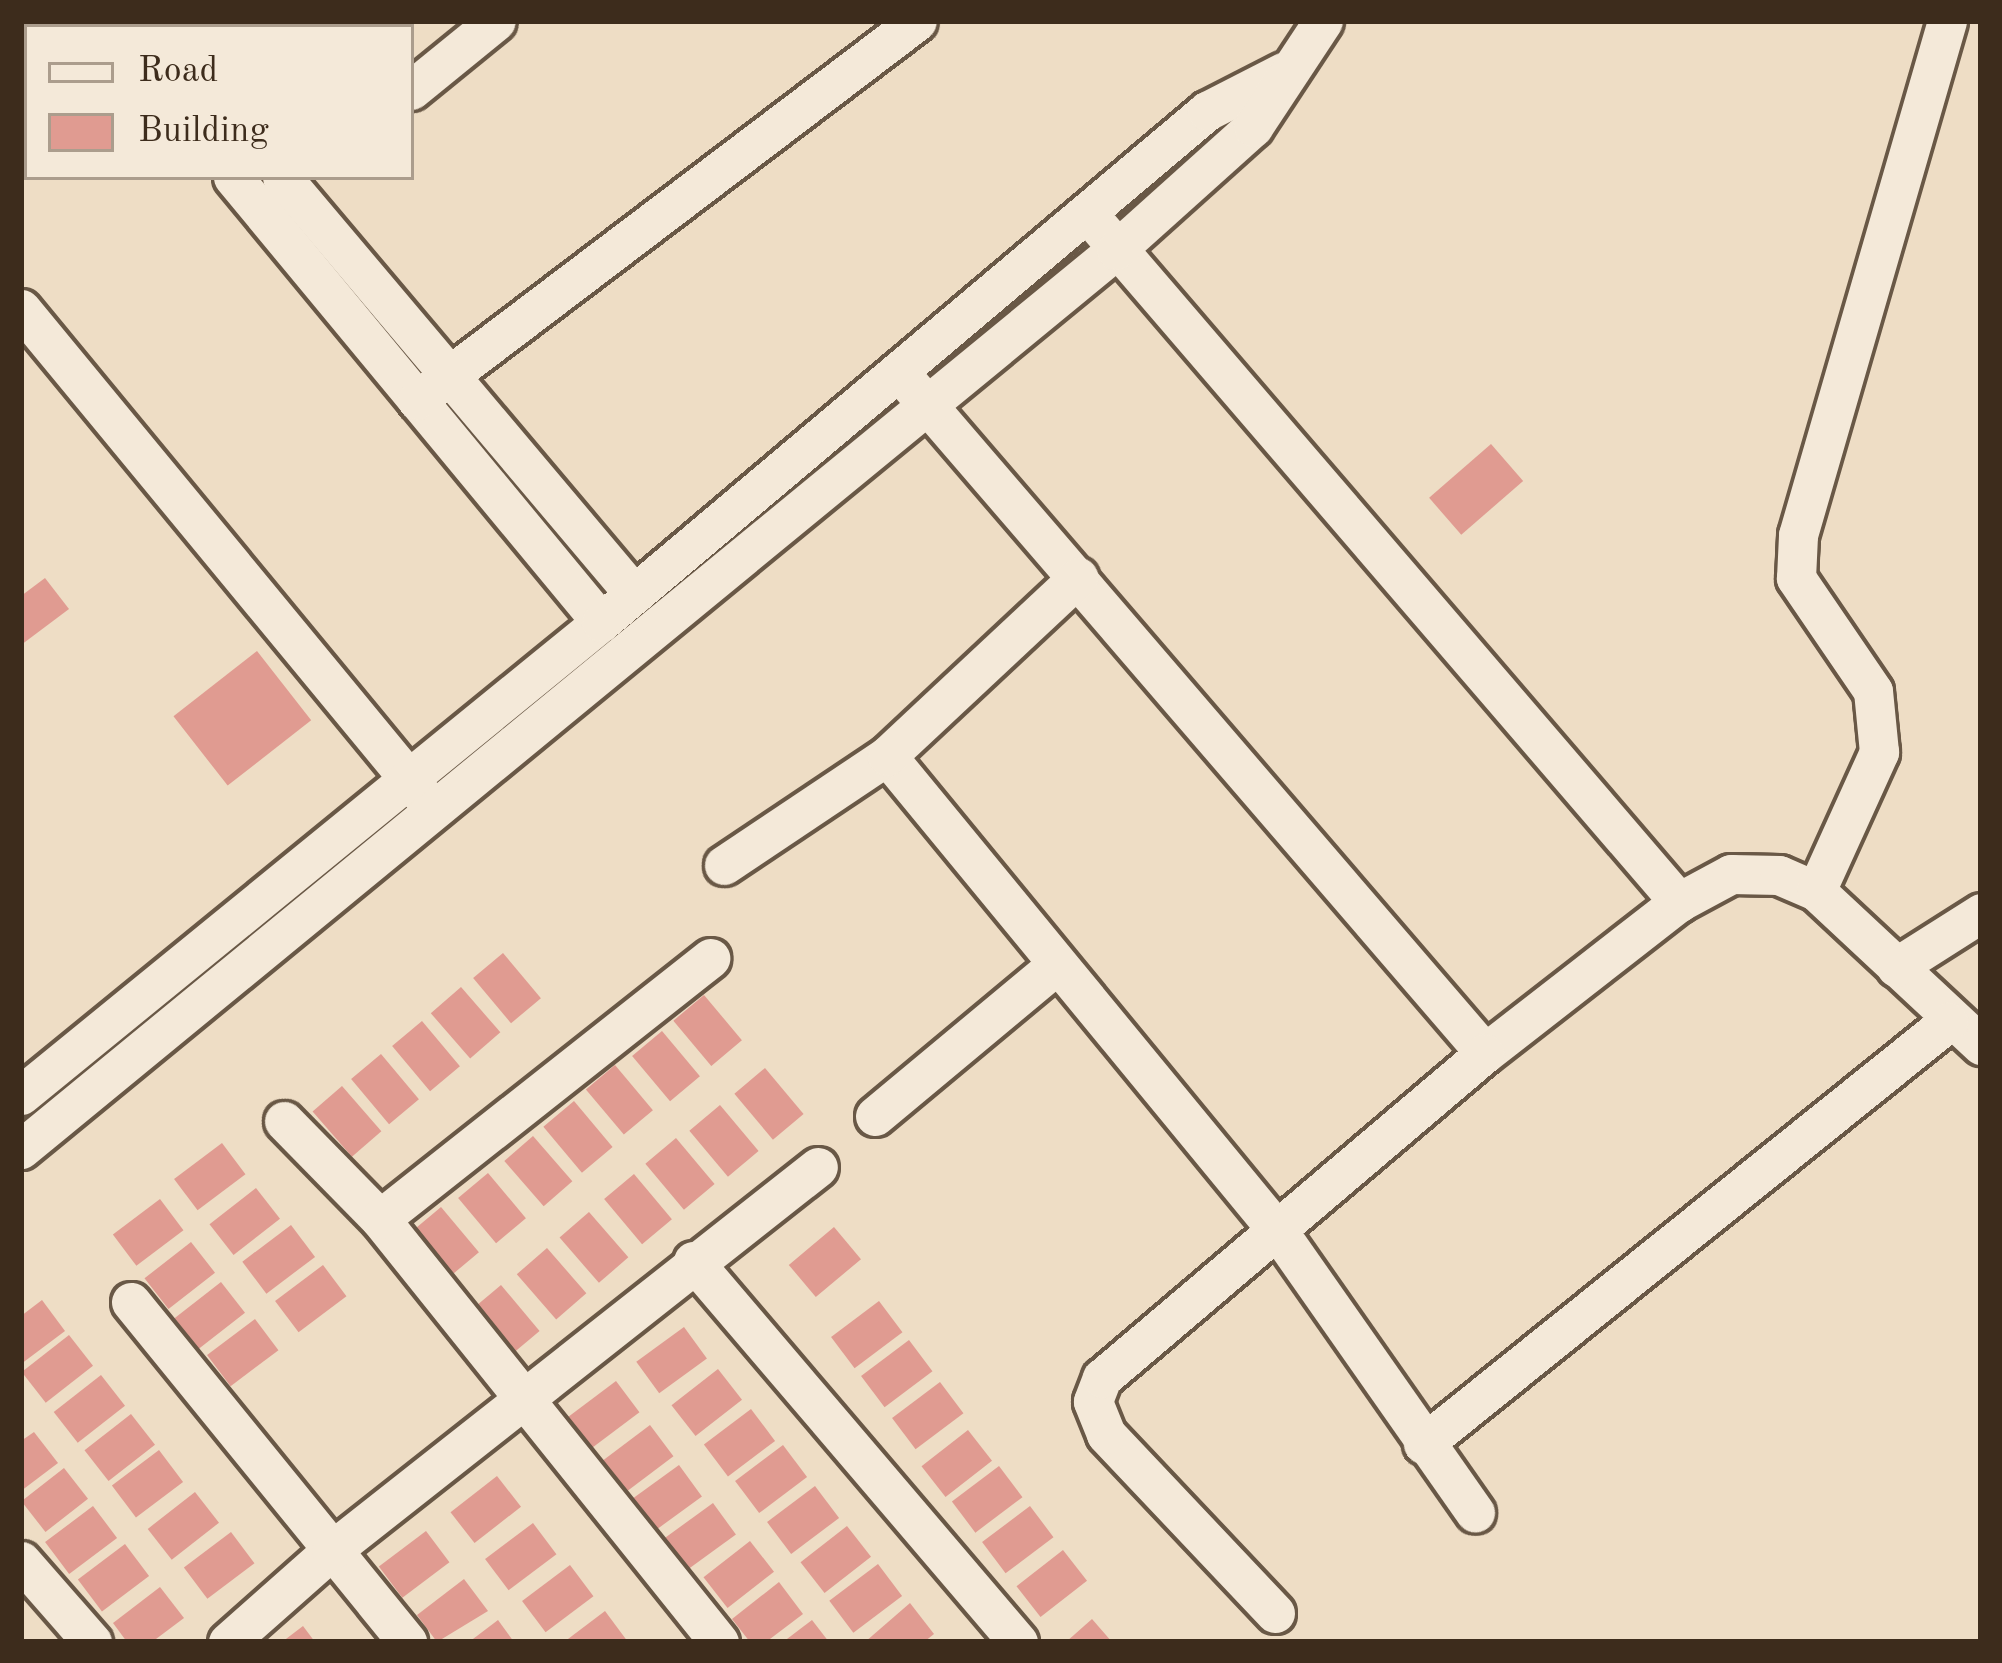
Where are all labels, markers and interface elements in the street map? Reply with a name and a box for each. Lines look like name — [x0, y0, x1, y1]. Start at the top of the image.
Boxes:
legend — [24, 24, 414, 180]
text: Road — [138, 54, 218, 90]
text: Building — [138, 114, 269, 150]

